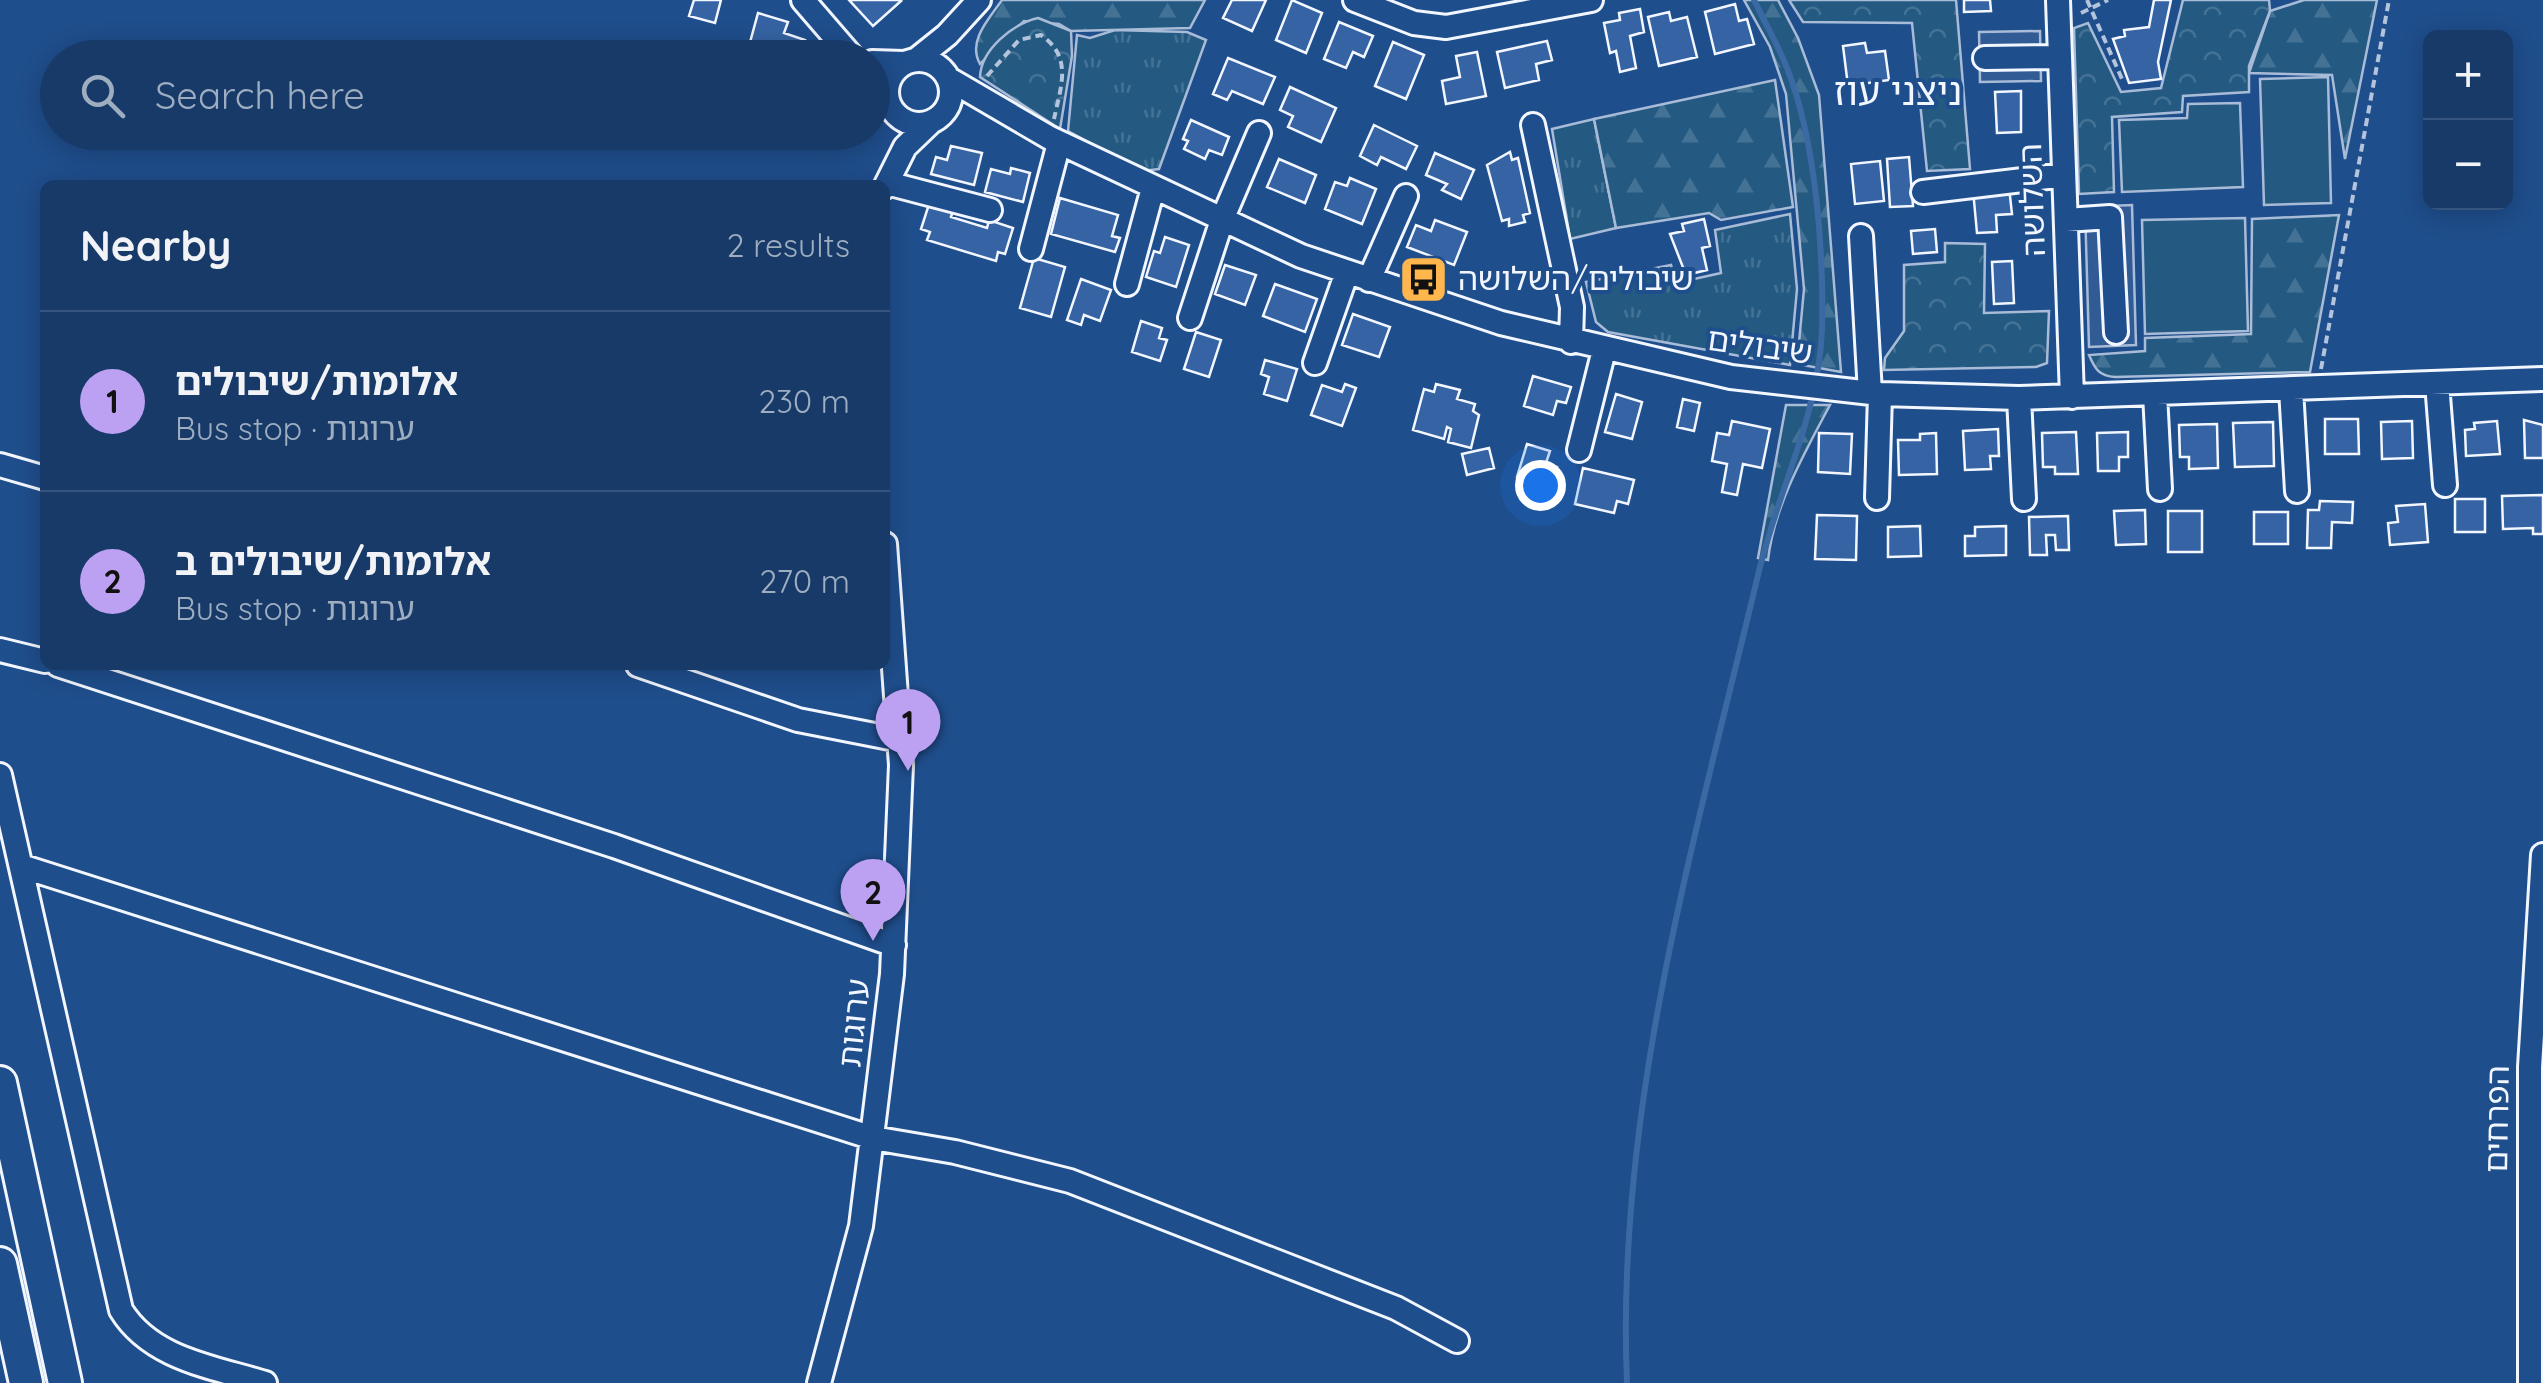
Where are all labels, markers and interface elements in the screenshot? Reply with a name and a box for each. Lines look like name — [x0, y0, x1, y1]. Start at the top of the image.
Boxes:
map controls — [2423, 30, 2513, 210]
button: + — [2423, 30, 2513, 120]
search box — [40, 40, 890, 150]
district label: ניצני עוז — [1834, 67, 1962, 115]
icon: search — [75, 68, 130, 123]
text: Search here — [155, 71, 365, 119]
button: − — [2423, 120, 2513, 210]
street label: השלושה — [2009, 143, 2053, 257]
text: Nearby — [80, 219, 231, 272]
text: 2 results — [727, 225, 850, 265]
bus stop icon: שיבולים/השלושה — [1397, 253, 1449, 305]
place label: שיבולים/השלושה — [1458, 258, 1694, 298]
street label: שיבולים — [1705, 318, 1815, 372]
text: אלומות/שיבולים — [175, 357, 458, 405]
text: 1 — [106, 381, 119, 421]
text: 230 m — [759, 381, 850, 421]
text: Bus stop · ערוגות — [175, 408, 415, 448]
your location — [1515, 460, 1566, 511]
text: אלומות/שיבולים ב — [175, 537, 491, 585]
text: 2 — [103, 561, 122, 601]
text: 270 m — [759, 561, 850, 601]
text: Bus stop · ערוגות — [175, 588, 415, 628]
pin: 1 — [876, 688, 940, 771]
pin: 2 — [840, 858, 906, 941]
street label: ערוגות — [828, 977, 878, 1069]
street label: הפרחים — [2475, 1065, 2517, 1173]

